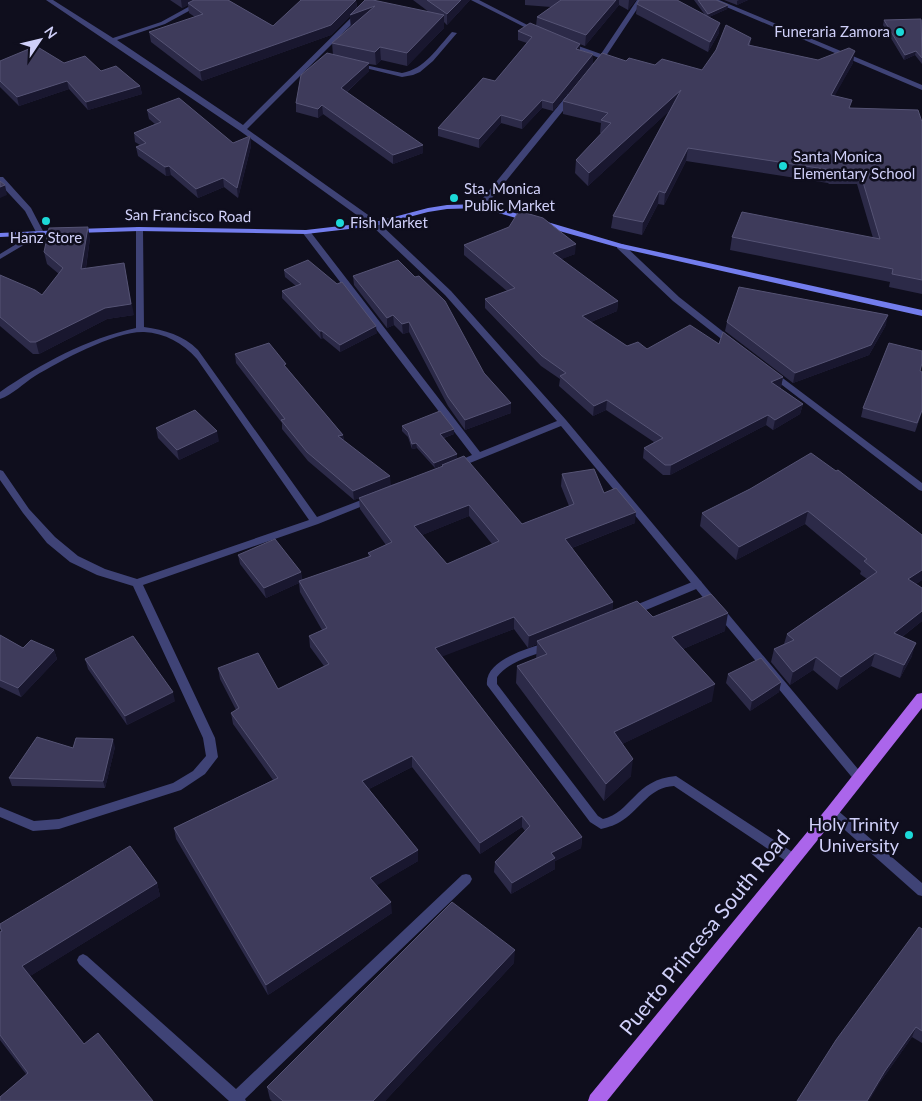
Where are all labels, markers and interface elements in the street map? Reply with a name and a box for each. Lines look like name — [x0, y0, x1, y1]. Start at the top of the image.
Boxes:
north arrow — [15, 15, 65, 65]
place label: Funeraria Zamora — [774, 22, 890, 40]
text: N — [41, 23, 61, 42]
marker: Funeraria Zamora — [894, 26, 906, 38]
place label: Santa Monica Elementary School — [793, 147, 915, 182]
marker: Santa Monica Elementary School — [777, 160, 789, 172]
place label: Sta. Monica Public Market — [464, 179, 556, 214]
marker: Sta. Monica Public Market — [448, 192, 460, 204]
street label: San Francisco Road — [125, 205, 251, 225]
place label: Fish Market — [350, 213, 428, 231]
marker: Hanz Store — [40, 215, 52, 227]
marker: Fish Market — [334, 217, 346, 229]
place label: Hanz Store — [10, 228, 82, 246]
place label: Holy Trinity University — [809, 813, 900, 856]
street label: Puerto Princesa South Road — [613, 825, 794, 1040]
marker: Holy Trinity University — [903, 829, 915, 841]

